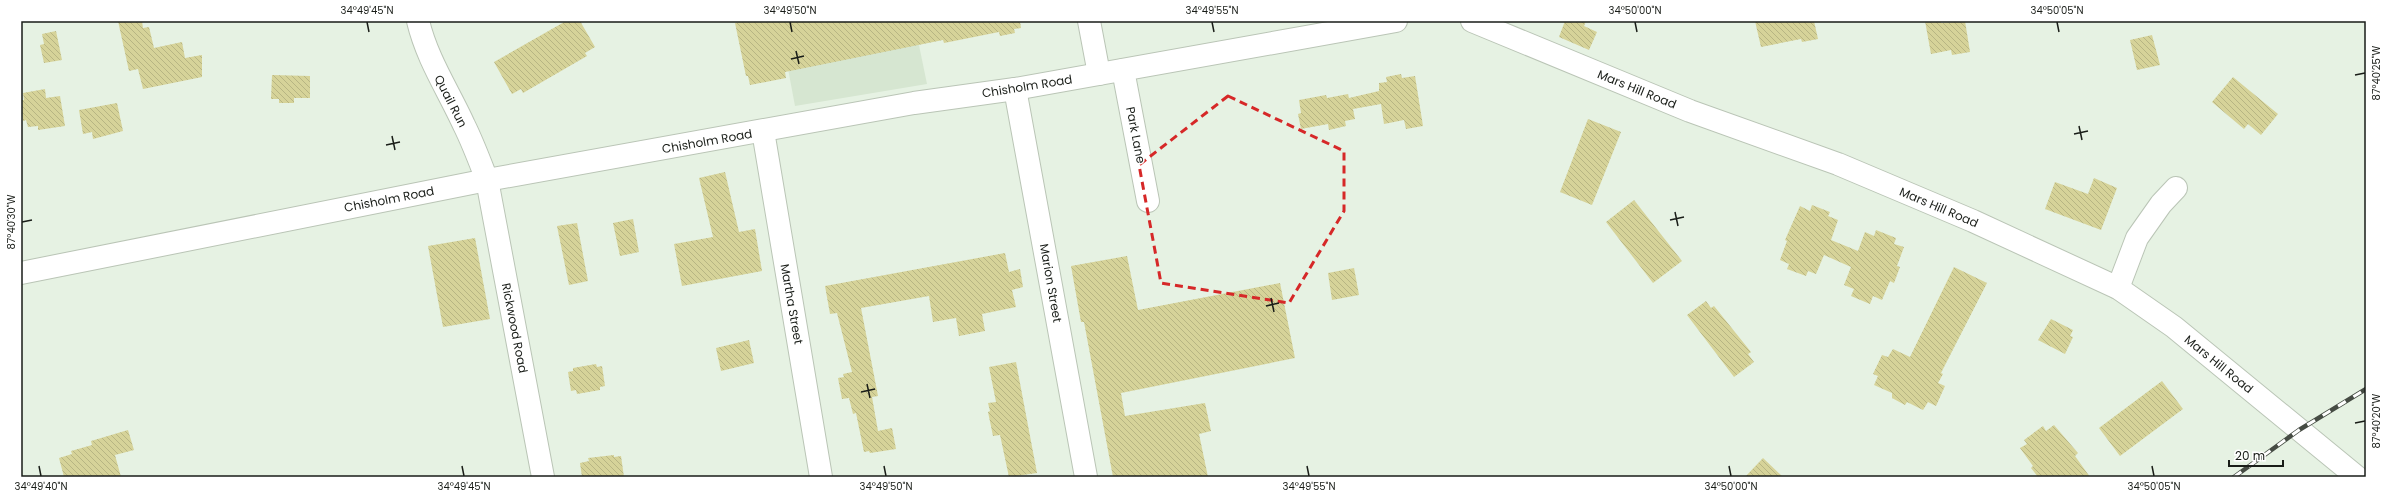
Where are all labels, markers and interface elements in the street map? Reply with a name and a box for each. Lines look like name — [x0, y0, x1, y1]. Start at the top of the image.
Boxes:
text: 34°49'45"N — [341, 3, 393, 18]
text: 34°49'50"N — [764, 3, 816, 18]
text: 34°49'55"N — [1186, 3, 1238, 18]
text: 34°50'00"N — [1609, 3, 1661, 18]
text: 34°50'05"N — [2031, 3, 2083, 18]
text: 87°40'25"W — [2369, 45, 2384, 100]
street label: Mars Hill Road — [1595, 65, 1679, 113]
street label: Chisholm Road — [981, 70, 1073, 102]
street label: Quail Run — [430, 72, 472, 130]
street label: Park Lane — [1122, 105, 1150, 165]
street label: Chisholm Road — [661, 125, 753, 157]
street label: Chisholm Road — [343, 182, 435, 216]
street label: Mars Hill Road — [1897, 183, 1981, 231]
text: 87°40'30"W — [4, 194, 19, 249]
street label: Marion Street — [1036, 242, 1066, 324]
street label: Martha Street — [777, 262, 807, 346]
street label: Rickwood Road — [498, 281, 532, 375]
street label: Mars Hill Road — [2181, 331, 2257, 397]
text: 87°40'20"W — [2369, 393, 2384, 448]
scale bar — [2229, 442, 2283, 468]
text: 20 m — [2235, 447, 2265, 464]
text: 34°49'40"N — [15, 479, 67, 494]
text: 34°49'45"N — [438, 479, 490, 494]
text: 34°49'50"N — [860, 479, 912, 494]
text: 34°49'55"N — [1283, 479, 1335, 494]
text: 34°50'00"N — [1705, 479, 1757, 494]
text: 34°50'05"N — [2128, 479, 2180, 494]

